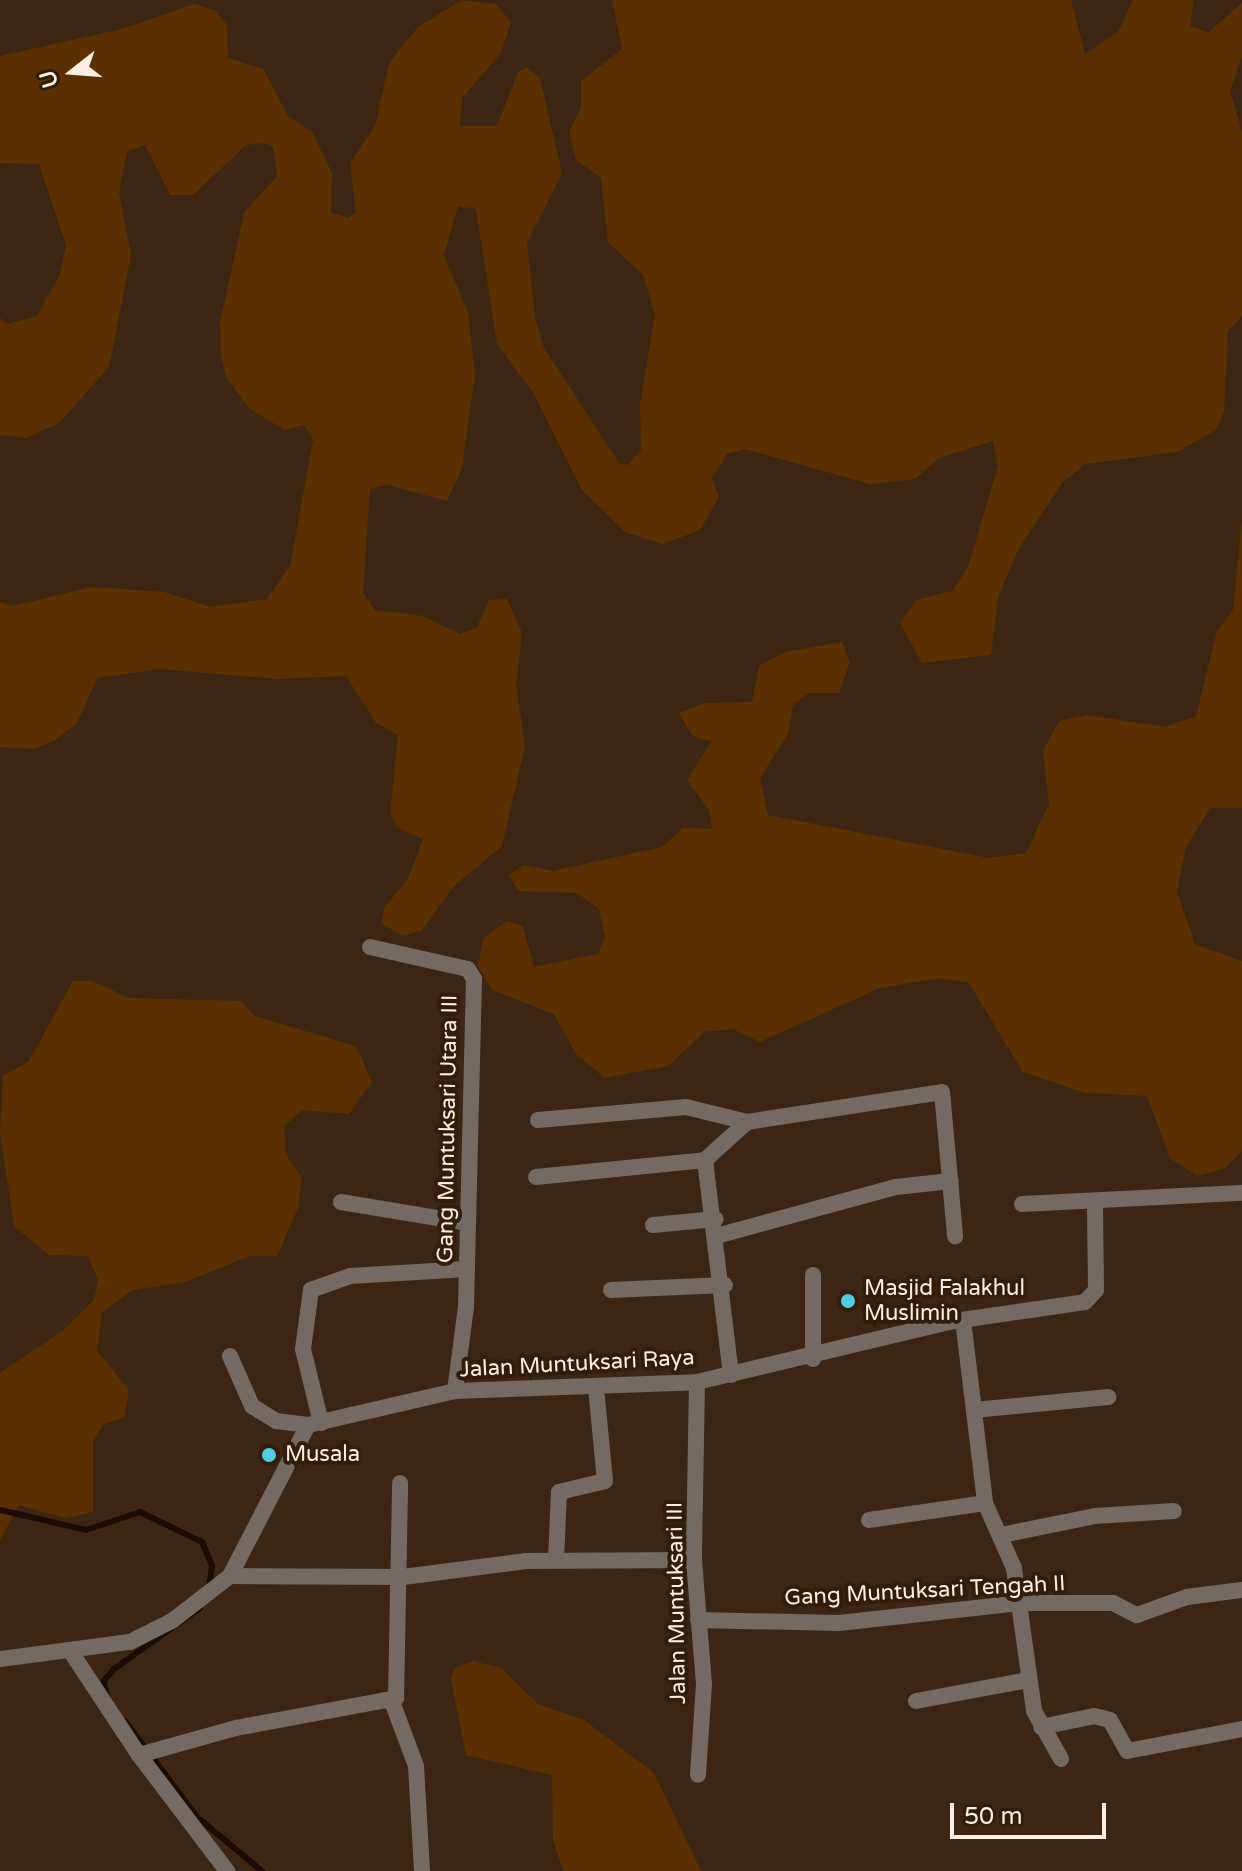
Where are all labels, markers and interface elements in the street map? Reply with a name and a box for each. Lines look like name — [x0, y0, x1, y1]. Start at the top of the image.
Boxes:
north arrow — [32, 32, 112, 112]
text: U — [34, 67, 64, 91]
street label: Gang Muntuksari Utara III — [432, 995, 464, 1263]
place label: Masjid Falakhul Muslimin — [864, 1275, 1025, 1326]
marker: Masjid Falakhul Muslimin — [839, 1292, 857, 1310]
street label: Jalan Muntuksari Raya — [459, 1345, 695, 1383]
place label: Musala — [285, 1442, 360, 1468]
marker: Musala — [260, 1446, 278, 1464]
street label: Jalan Muntuksari III — [662, 1502, 692, 1704]
street label: Gang Muntuksari Tengah II — [784, 1570, 1066, 1612]
scale bar — [954, 1787, 1110, 1837]
text: 50 m — [964, 1802, 1022, 1831]

